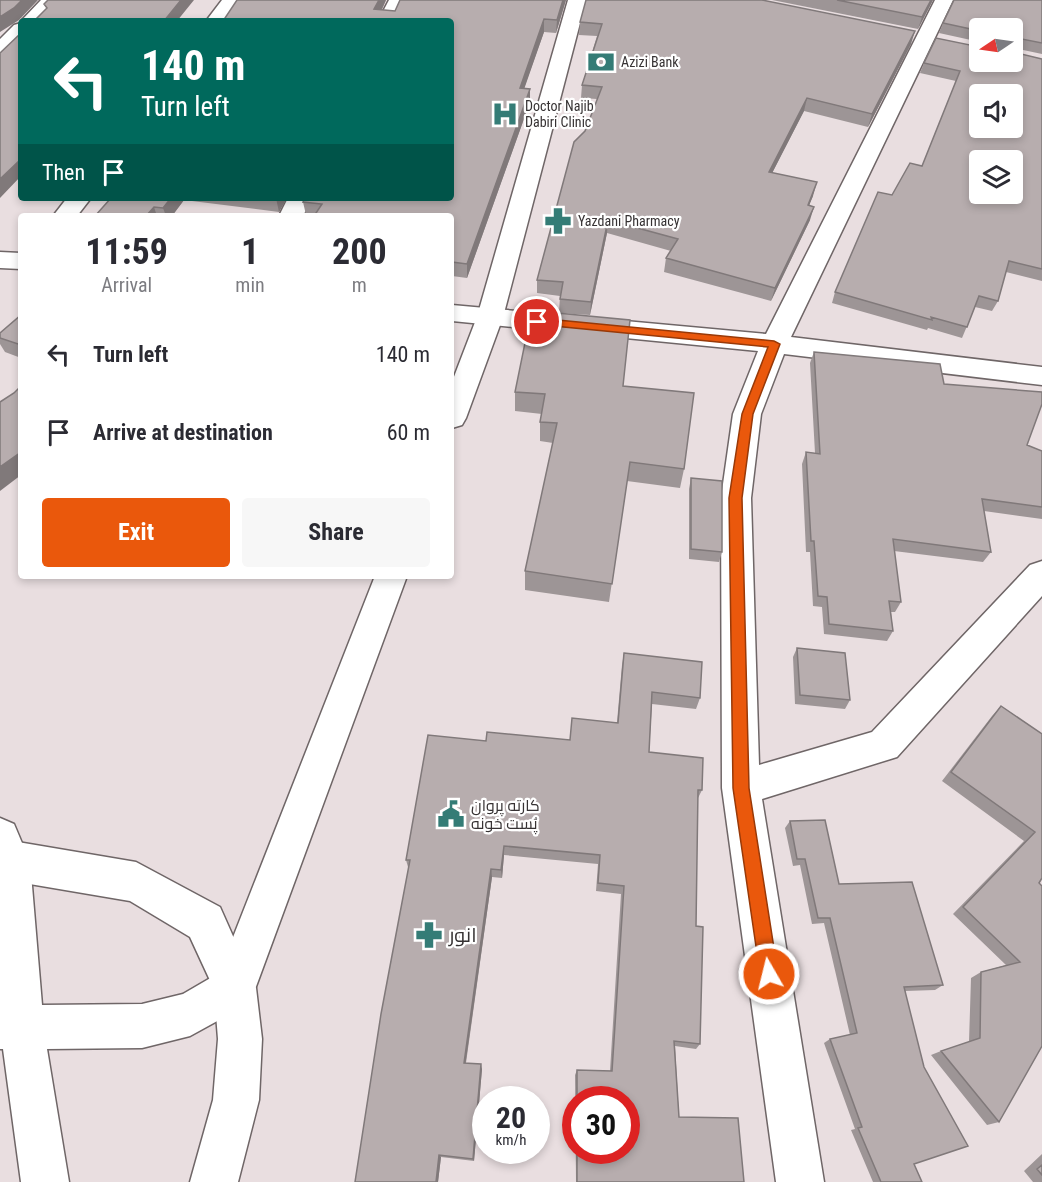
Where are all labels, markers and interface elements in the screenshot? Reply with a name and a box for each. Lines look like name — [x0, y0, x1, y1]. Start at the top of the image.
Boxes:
north arrow — [969, 18, 1023, 72]
map controls — [969, 18, 1023, 204]
text: 140 m — [141, 41, 246, 90]
icon: left — [42, 42, 120, 120]
bank icon: Azizi Bank — [586, 47, 616, 77]
place label: Azizi Bank — [621, 54, 679, 70]
button: sound — [969, 84, 1023, 138]
text: Turn left — [141, 91, 230, 123]
place label: Doctor Najib Dabiri Clinic — [525, 98, 594, 130]
hospital icon: Doctor Najib Dabiri Clinic — [490, 99, 520, 129]
button: layers — [969, 150, 1023, 204]
icon: arrive — [97, 156, 130, 189]
text: Then — [42, 160, 85, 185]
pharmacy icon: Yazdani Pharmacy — [543, 206, 573, 236]
place label: Yazdani Pharmacy — [578, 213, 680, 229]
text: 11:59 — [85, 231, 168, 273]
text: 1 — [241, 231, 259, 273]
text: 200 — [332, 231, 387, 273]
text: Arrival — [101, 273, 152, 297]
text: min — [235, 273, 265, 297]
text: m — [352, 273, 367, 297]
pin — [511, 296, 562, 347]
icon: arrive — [520, 305, 553, 338]
icon: left — [42, 338, 75, 371]
text: Turn left — [93, 342, 168, 367]
text: 140 m — [376, 342, 430, 367]
icon: arrive — [42, 416, 75, 449]
text: Arrive at destination — [93, 420, 273, 445]
text: 60 m — [387, 420, 430, 445]
button: Exit — [42, 498, 230, 567]
button: Share — [242, 498, 430, 567]
place label: کارته پروان پُست خونه — [471, 796, 540, 835]
public building icon: کارته پروان پُست خونه — [436, 799, 466, 829]
pharmacy icon: انور — [414, 920, 444, 950]
place label: انور — [448, 923, 477, 947]
position arrow — [737, 942, 801, 1006]
speed limit sign: 30 — [562, 1086, 640, 1164]
text: 20 — [496, 1100, 526, 1135]
text: km/h — [496, 1131, 526, 1149]

